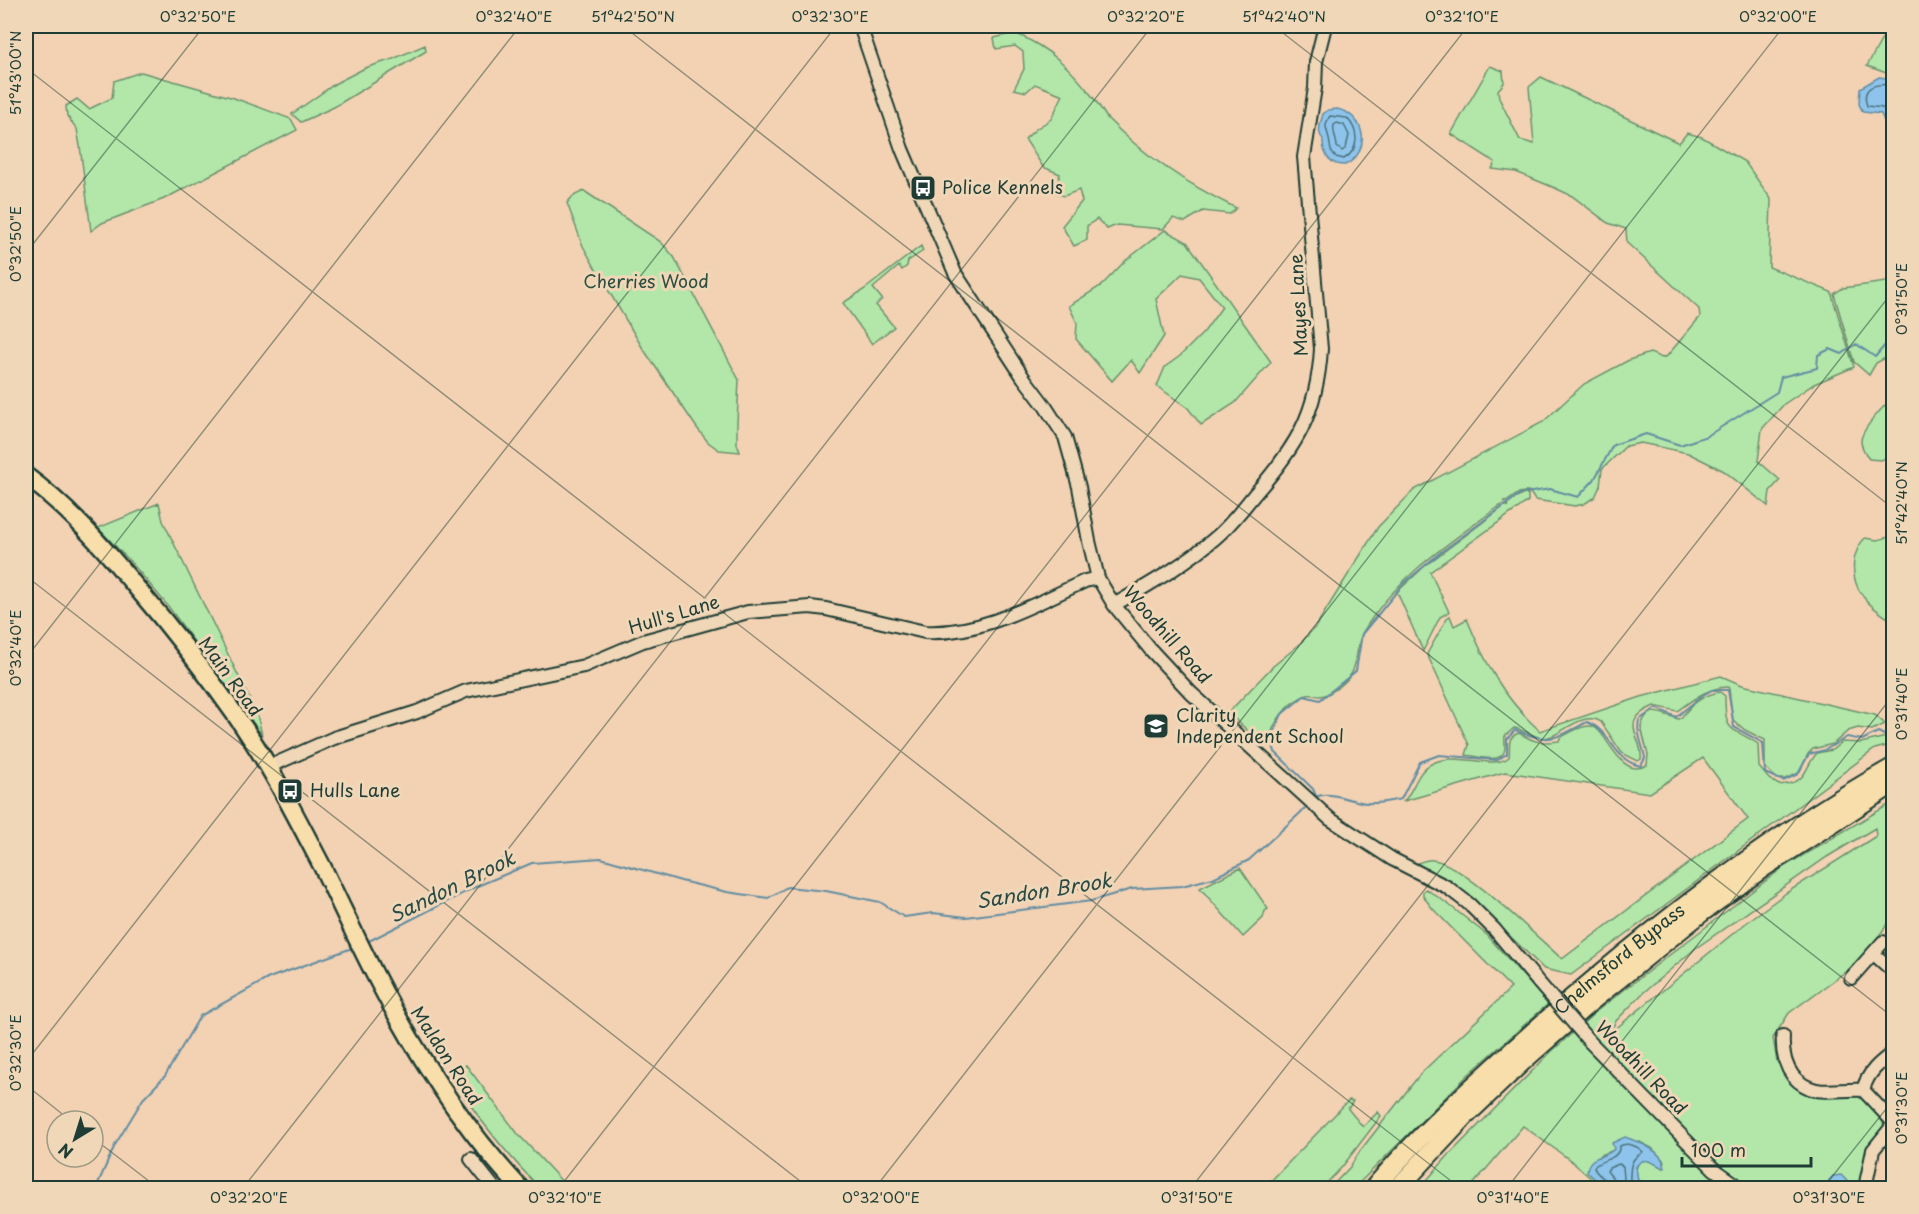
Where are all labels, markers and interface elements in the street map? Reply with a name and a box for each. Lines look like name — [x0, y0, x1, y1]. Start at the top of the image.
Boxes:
text: 0°32'50"E — [160, 4, 236, 27]
text: 0°32'40"E — [476, 4, 552, 27]
text: 51°42'50"N — [591, 4, 675, 27]
text: 0°32'30"E — [791, 4, 869, 27]
text: 0°32'20"E — [1107, 4, 1185, 27]
text: 51°42'40"N — [1242, 4, 1326, 27]
text: 0°32'10"E — [1425, 4, 1499, 27]
text: 0°32'00"E — [1739, 4, 1817, 27]
text: 51°43'00"N — [3, 31, 26, 115]
bus stop icon: Police Kennels — [908, 173, 938, 203]
place label: Police Kennels — [942, 173, 1063, 200]
text: 0°32'50"E — [3, 206, 26, 282]
street label: Mayes Lane — [1281, 253, 1314, 357]
text: 0°31'50"E — [1889, 263, 1912, 335]
park label: Cherries Wood — [583, 267, 709, 294]
text: 51°42'40"N — [1889, 461, 1912, 545]
street label: Woodhill Road — [1118, 579, 1218, 689]
street label: Hull's Lane — [625, 587, 722, 640]
text: 0°32'40"E — [3, 610, 26, 686]
street label: Main Road — [193, 630, 270, 722]
text: 0°31'40"E — [1889, 668, 1912, 740]
place label: Clarity Independent School — [1176, 701, 1344, 749]
school or university icon: Clarity Independent School — [1141, 711, 1171, 741]
bus stop icon: Hulls Lane — [275, 776, 305, 806]
place label: Hulls Lane — [310, 776, 400, 803]
water label: Sandon Brook — [384, 842, 521, 930]
water label: Sandon Brook — [974, 864, 1115, 916]
street label: Chelmsford Bypass — [1547, 896, 1690, 1020]
street label: Maldon Road — [405, 1000, 489, 1110]
text: 0°32'30"E — [3, 1014, 26, 1092]
street label: Woodhill Road — [1590, 1014, 1694, 1120]
text: 0°31'30"E — [1889, 1071, 1912, 1145]
north arrow — [45, 1109, 105, 1169]
scale bar — [1682, 1130, 1811, 1168]
text: 100 m — [1691, 1136, 1746, 1163]
text: N — [53, 1138, 78, 1165]
text: 0°32'20"E — [210, 1185, 288, 1208]
text: 0°32'10"E — [528, 1185, 602, 1208]
text: 0°32'00"E — [842, 1185, 920, 1208]
text: 0°31'50"E — [1161, 1185, 1233, 1208]
text: 0°31'40"E — [1477, 1185, 1549, 1208]
text: 0°31'30"E — [1792, 1185, 1866, 1208]

